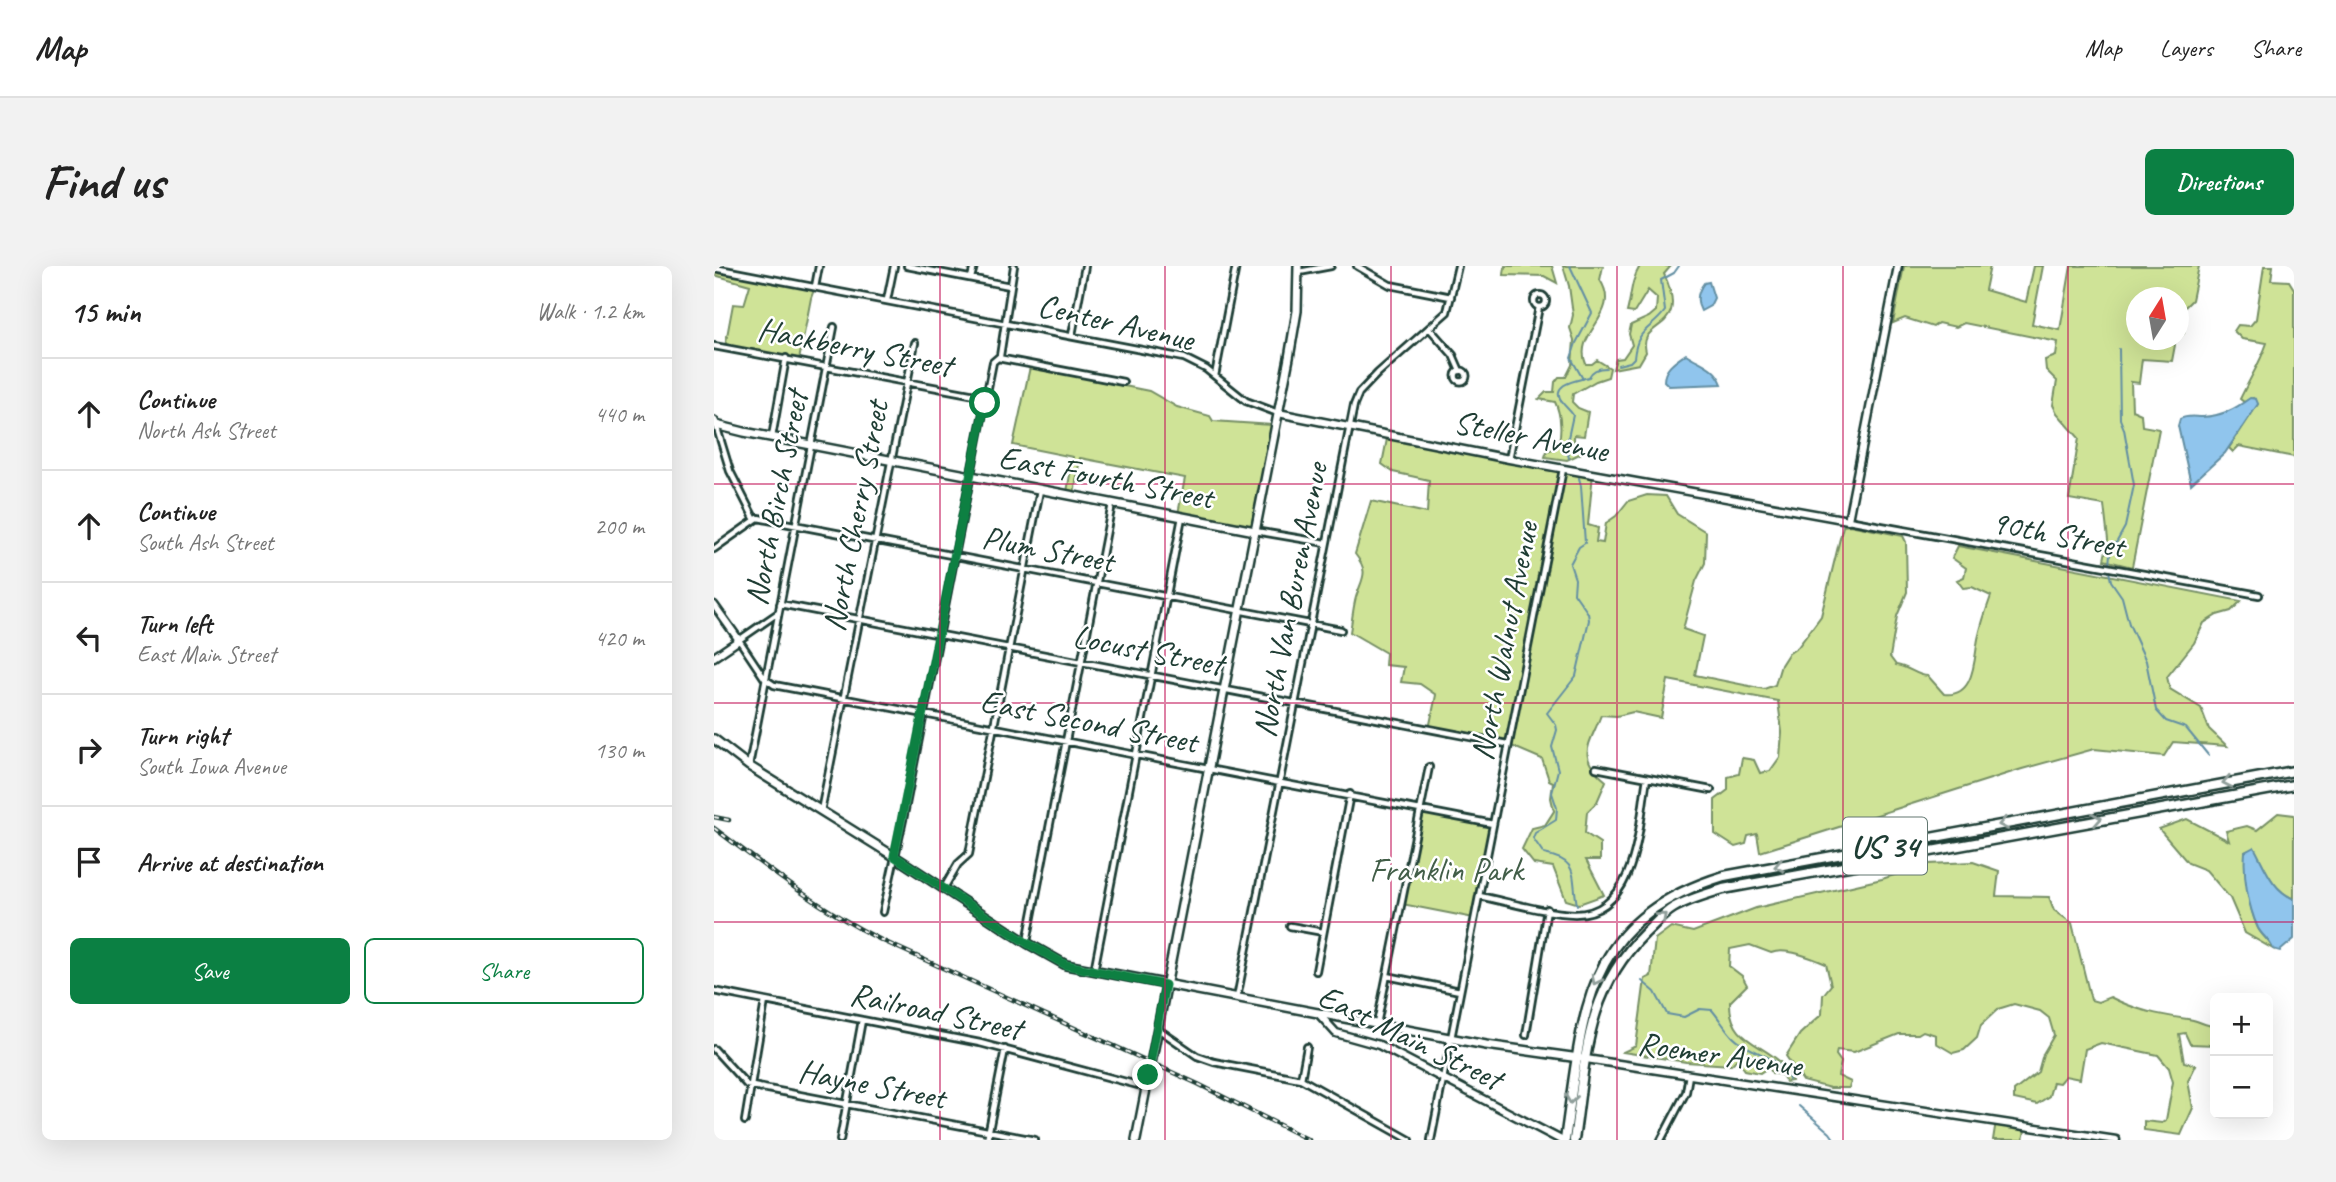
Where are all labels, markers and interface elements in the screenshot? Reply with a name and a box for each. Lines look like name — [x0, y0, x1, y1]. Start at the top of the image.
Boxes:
text: Map — [35, 27, 86, 69]
text: Map — [2085, 33, 2122, 63]
text: Layers — [2160, 33, 2213, 63]
text: Share — [2251, 33, 2301, 63]
button: Directions — [2145, 149, 2294, 215]
text: Find us — [42, 151, 164, 213]
street label: Center Avenue — [1034, 284, 1200, 361]
north arrow — [2126, 287, 2189, 350]
text: 15 min — [70, 293, 141, 331]
text: Walk · 1.2 km — [536, 297, 644, 326]
street label: Hackberry Street — [754, 308, 960, 387]
text: Continue — [137, 383, 215, 416]
street label: North Birch Street — [735, 383, 818, 609]
route start — [969, 387, 1000, 418]
street label: North Cherry Street — [812, 394, 898, 635]
icon: ahead — [70, 395, 108, 433]
text: 440 m — [595, 400, 644, 429]
street label: Steller Avenue — [1450, 400, 1614, 472]
text: North Ash Street — [137, 416, 276, 445]
street label: East Fourth Street — [995, 436, 1220, 519]
street label: North Van Buren Avenue — [1243, 457, 1338, 741]
text: Continue — [137, 495, 215, 528]
street label: 90th Street — [1988, 501, 2131, 568]
icon: ahead — [70, 507, 108, 545]
text: 200 m — [595, 512, 644, 541]
street label: Plum Street — [979, 516, 1120, 583]
street label: North Walnut Avenue — [1460, 516, 1548, 764]
text: South Ash Street — [137, 528, 273, 557]
text: Turn left — [137, 607, 212, 640]
street label: Locust Street — [1070, 615, 1230, 686]
icon: left — [70, 619, 108, 657]
text: 420 m — [595, 624, 644, 653]
text: East Main Street — [137, 640, 276, 669]
street label: East Second Street — [977, 679, 1204, 763]
text: Turn right — [137, 719, 228, 752]
icon: right — [70, 731, 108, 769]
text: 130 m — [595, 736, 644, 765]
text: South Iowa Avenue — [137, 752, 286, 781]
one-way arrow — [2221, 774, 2233, 789]
one-way arrow — [2091, 812, 2103, 827]
one-way arrow — [1997, 816, 2009, 831]
road number: US 34 — [1843, 818, 1927, 874]
icon: arrive — [70, 843, 108, 881]
text: Arrive at destination — [137, 846, 323, 879]
park label: Franklin Park — [1369, 849, 1526, 891]
one-way arrow — [1774, 858, 1785, 873]
one-way arrow — [1654, 913, 1667, 925]
button: Save — [70, 938, 350, 1004]
button: Share — [364, 938, 644, 1004]
street label: Railroad Street — [846, 972, 1030, 1051]
one-way arrow — [1591, 973, 1605, 985]
street label: East Main Street — [1311, 974, 1512, 1101]
map controls — [2210, 993, 2273, 1119]
button: + — [2210, 993, 2273, 1056]
street label: Roemer Avenue — [1635, 1022, 1807, 1087]
street label: Hayne Street — [795, 1049, 952, 1119]
button: − — [2210, 1056, 2273, 1119]
route end — [1132, 1059, 1163, 1090]
one-way arrow — [1563, 1093, 1578, 1105]

